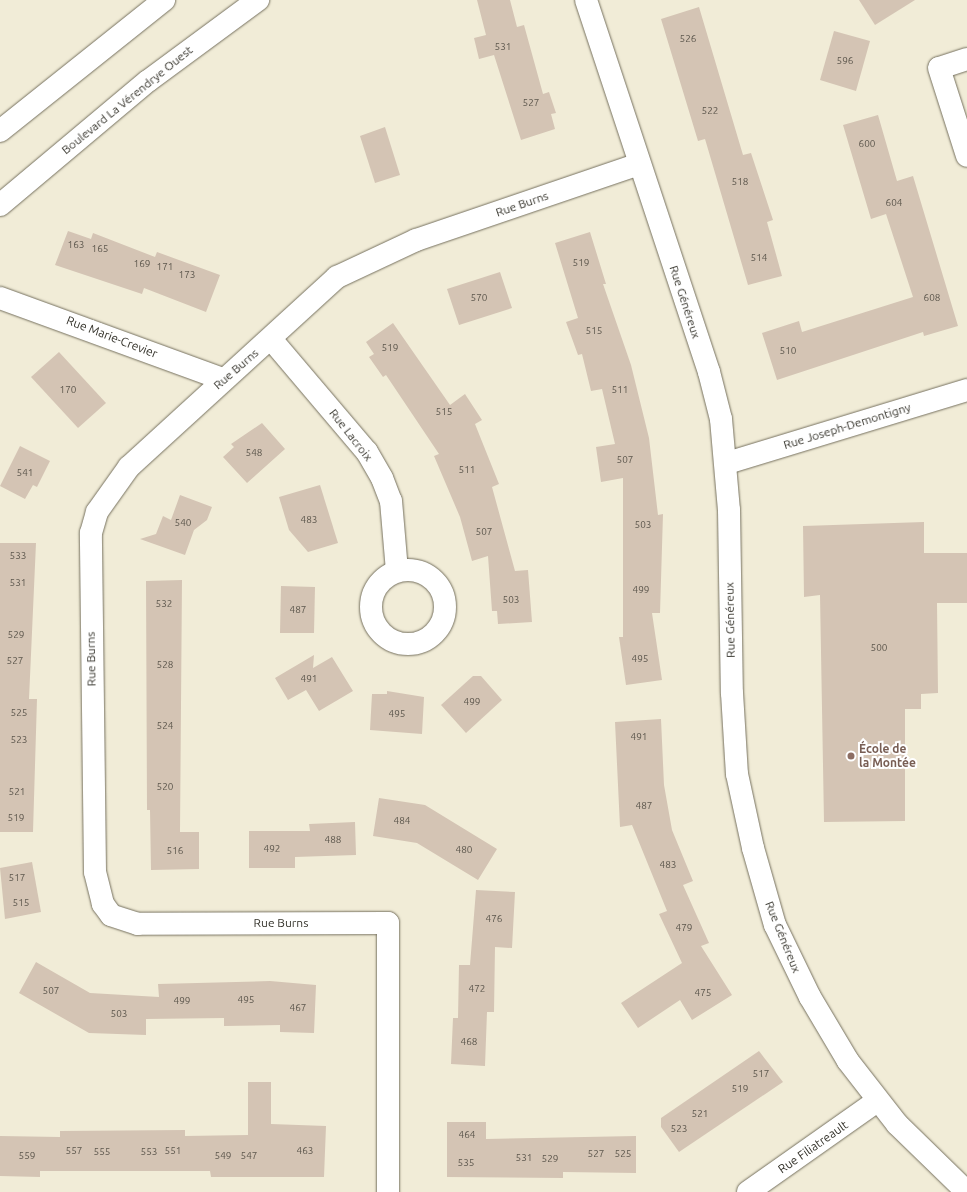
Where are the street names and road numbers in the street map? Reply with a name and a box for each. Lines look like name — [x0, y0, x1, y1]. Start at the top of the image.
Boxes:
street label: Boulevard La Vérendrye Ouest — [59, 43, 195, 157]
street label: Rue Burns — [494, 188, 550, 220]
street label: Rue Généreux — [666, 264, 704, 340]
street label: Rue Marie-Crevier — [64, 313, 160, 361]
street label: Rue Burns — [211, 346, 261, 392]
street label: Rue Joseph-Demontigny — [782, 400, 912, 452]
street label: Rue Lacroix — [326, 406, 376, 464]
street label: Rue Généreux — [722, 582, 738, 658]
street label: Rue Burns — [83, 631, 99, 687]
street label: Rue Généreux — [762, 899, 804, 975]
street label: Rue Burns — [254, 916, 308, 930]
street label: Rue Filiatreault — [775, 1118, 851, 1176]

